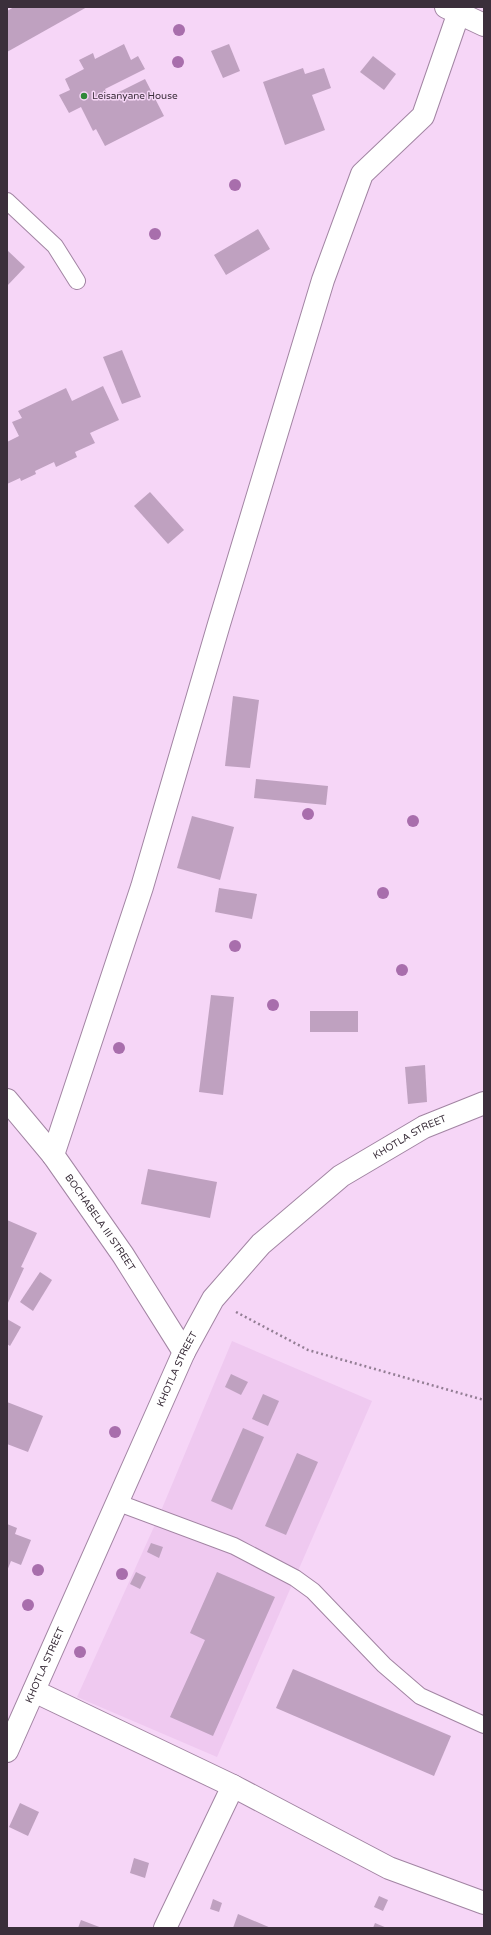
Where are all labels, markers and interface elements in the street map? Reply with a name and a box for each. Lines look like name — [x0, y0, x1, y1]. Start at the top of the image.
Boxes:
place label: Leisanyane House — [92, 90, 178, 102]
marker: Leisanyane House — [79, 91, 89, 101]
street label: KHOTLA STREET — [371, 1113, 448, 1162]
street label: BOCHABELA III STREET — [62, 1172, 138, 1273]
street label: KHOTLA STREET — [154, 1329, 200, 1409]
street label: KHOTLA STREET — [23, 1625, 67, 1705]

